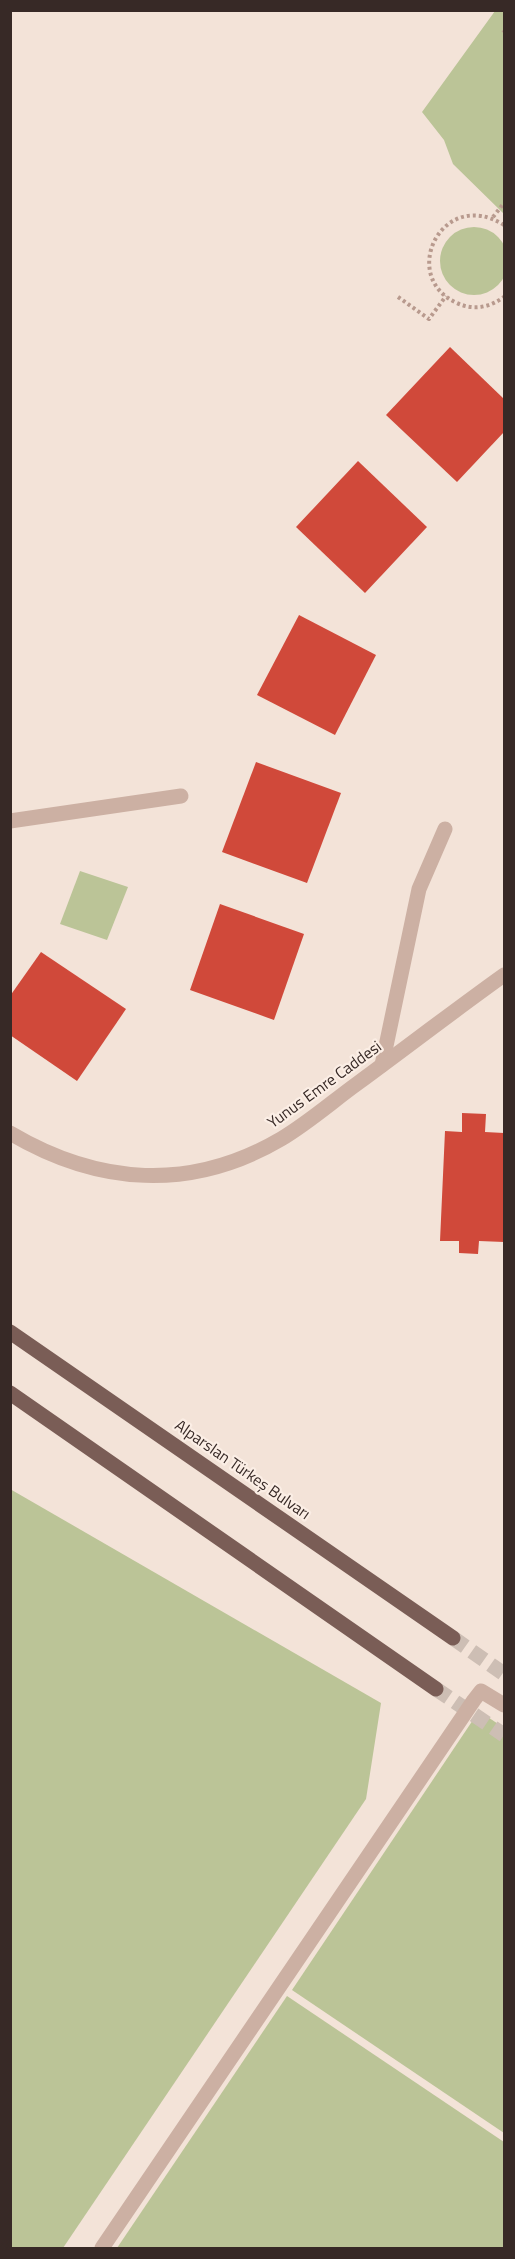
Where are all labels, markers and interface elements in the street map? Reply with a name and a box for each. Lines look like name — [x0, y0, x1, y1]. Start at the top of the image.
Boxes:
street label: Yunus Emre Caddesi — [262, 1034, 386, 1134]
street label: Alparslan Türkeş Bulvarı — [170, 1413, 316, 1525]

